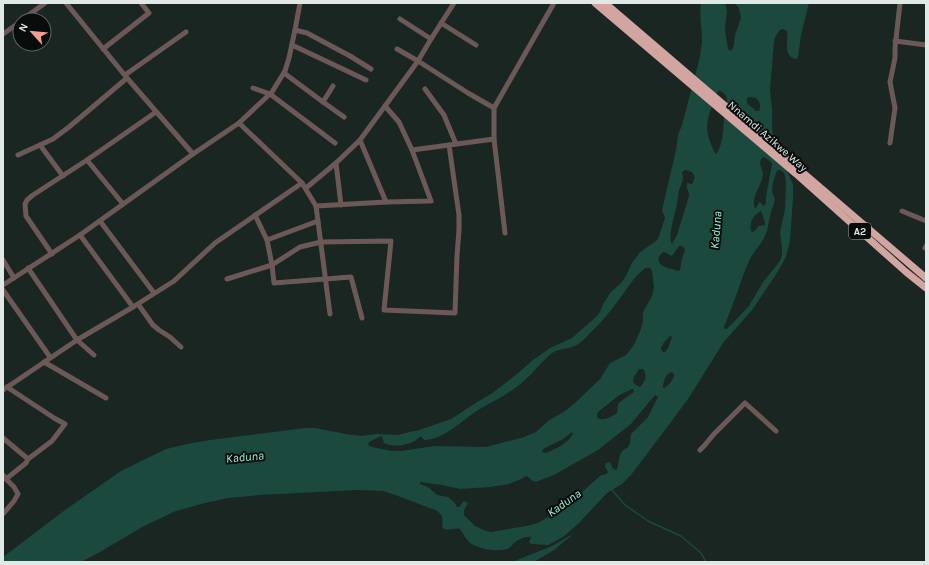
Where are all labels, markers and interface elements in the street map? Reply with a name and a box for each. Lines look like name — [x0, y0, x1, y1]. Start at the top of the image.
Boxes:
north arrow — [12, 12, 52, 52]
text: N — [16, 21, 31, 34]
street label: Nnamdi Azikwe Way — [725, 98, 810, 174]
water label: Kaduna — [707, 210, 725, 250]
road number: A2 — [849, 223, 871, 239]
water label: Kaduna — [225, 448, 265, 466]
water label: Kaduna — [544, 486, 584, 520]

